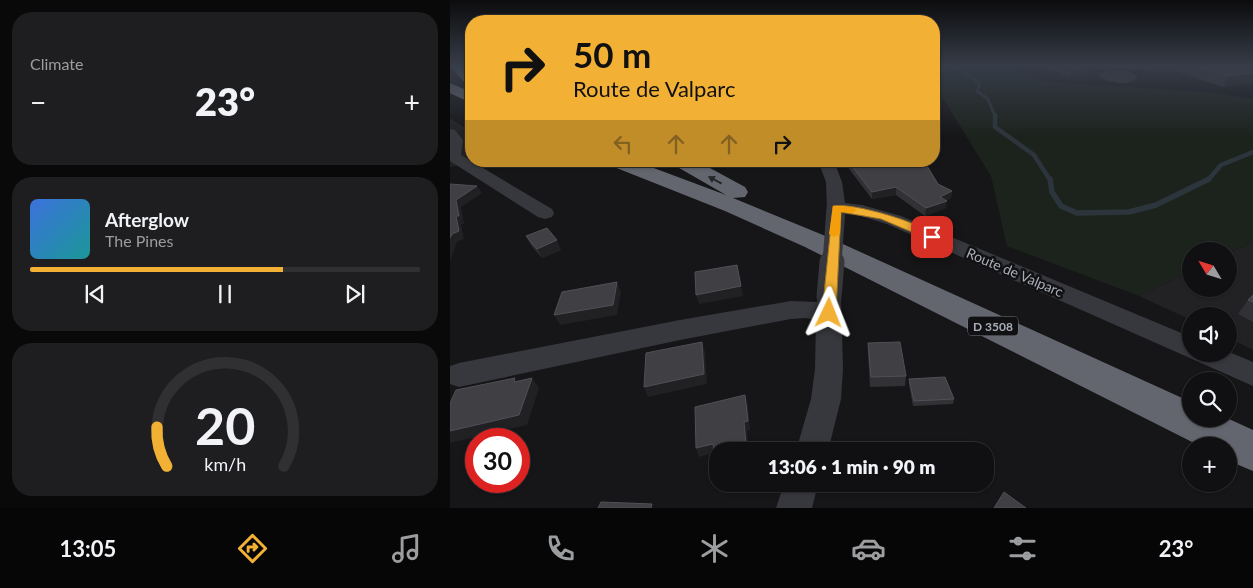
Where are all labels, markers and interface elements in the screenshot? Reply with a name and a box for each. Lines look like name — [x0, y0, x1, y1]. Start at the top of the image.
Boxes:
text: 50 m — [573, 33, 651, 75]
icon: right — [490, 35, 555, 100]
text: Climate — [30, 54, 83, 73]
text: Route de Valparc — [573, 75, 735, 102]
text: 23° — [195, 78, 255, 124]
text: − — [30, 85, 46, 119]
text: + — [404, 85, 420, 119]
icon: left — [609, 130, 637, 158]
icon: ahead — [662, 130, 690, 158]
icon: ahead — [715, 130, 743, 158]
icon: right — [768, 130, 796, 158]
one-way arrow — [708, 176, 722, 184]
text: Afterglow — [105, 208, 189, 231]
pin — [911, 216, 953, 258]
icon: arrive — [918, 223, 946, 251]
text: The Pines — [105, 231, 174, 250]
north arrow — [1182, 242, 1238, 298]
map controls — [1182, 242, 1237, 492]
street label: Route de Valparc — [964, 244, 1066, 300]
icon: previous — [81, 280, 109, 308]
icon: pause — [211, 280, 239, 308]
icon: next — [341, 280, 369, 308]
position arrow — [802, 286, 854, 338]
button: sound — [1182, 307, 1237, 362]
road number: D 3508 — [968, 316, 1018, 336]
button: search — [1182, 372, 1237, 427]
text: 20 — [195, 394, 255, 456]
speed limit sign: 30 — [465, 428, 530, 493]
button: + — [1182, 437, 1237, 492]
text: km/h — [204, 453, 246, 475]
text: 13:06 · 1 min · 90 m — [768, 455, 935, 478]
icon: directions — [235, 531, 270, 566]
icon: music — [389, 531, 424, 566]
icon: phone — [543, 531, 578, 566]
icon: climate — [697, 531, 732, 566]
icon: car — [851, 531, 886, 566]
icon: filters — [1005, 531, 1040, 566]
text: 13:05 — [59, 535, 116, 562]
text: 23° — [1159, 535, 1193, 562]

